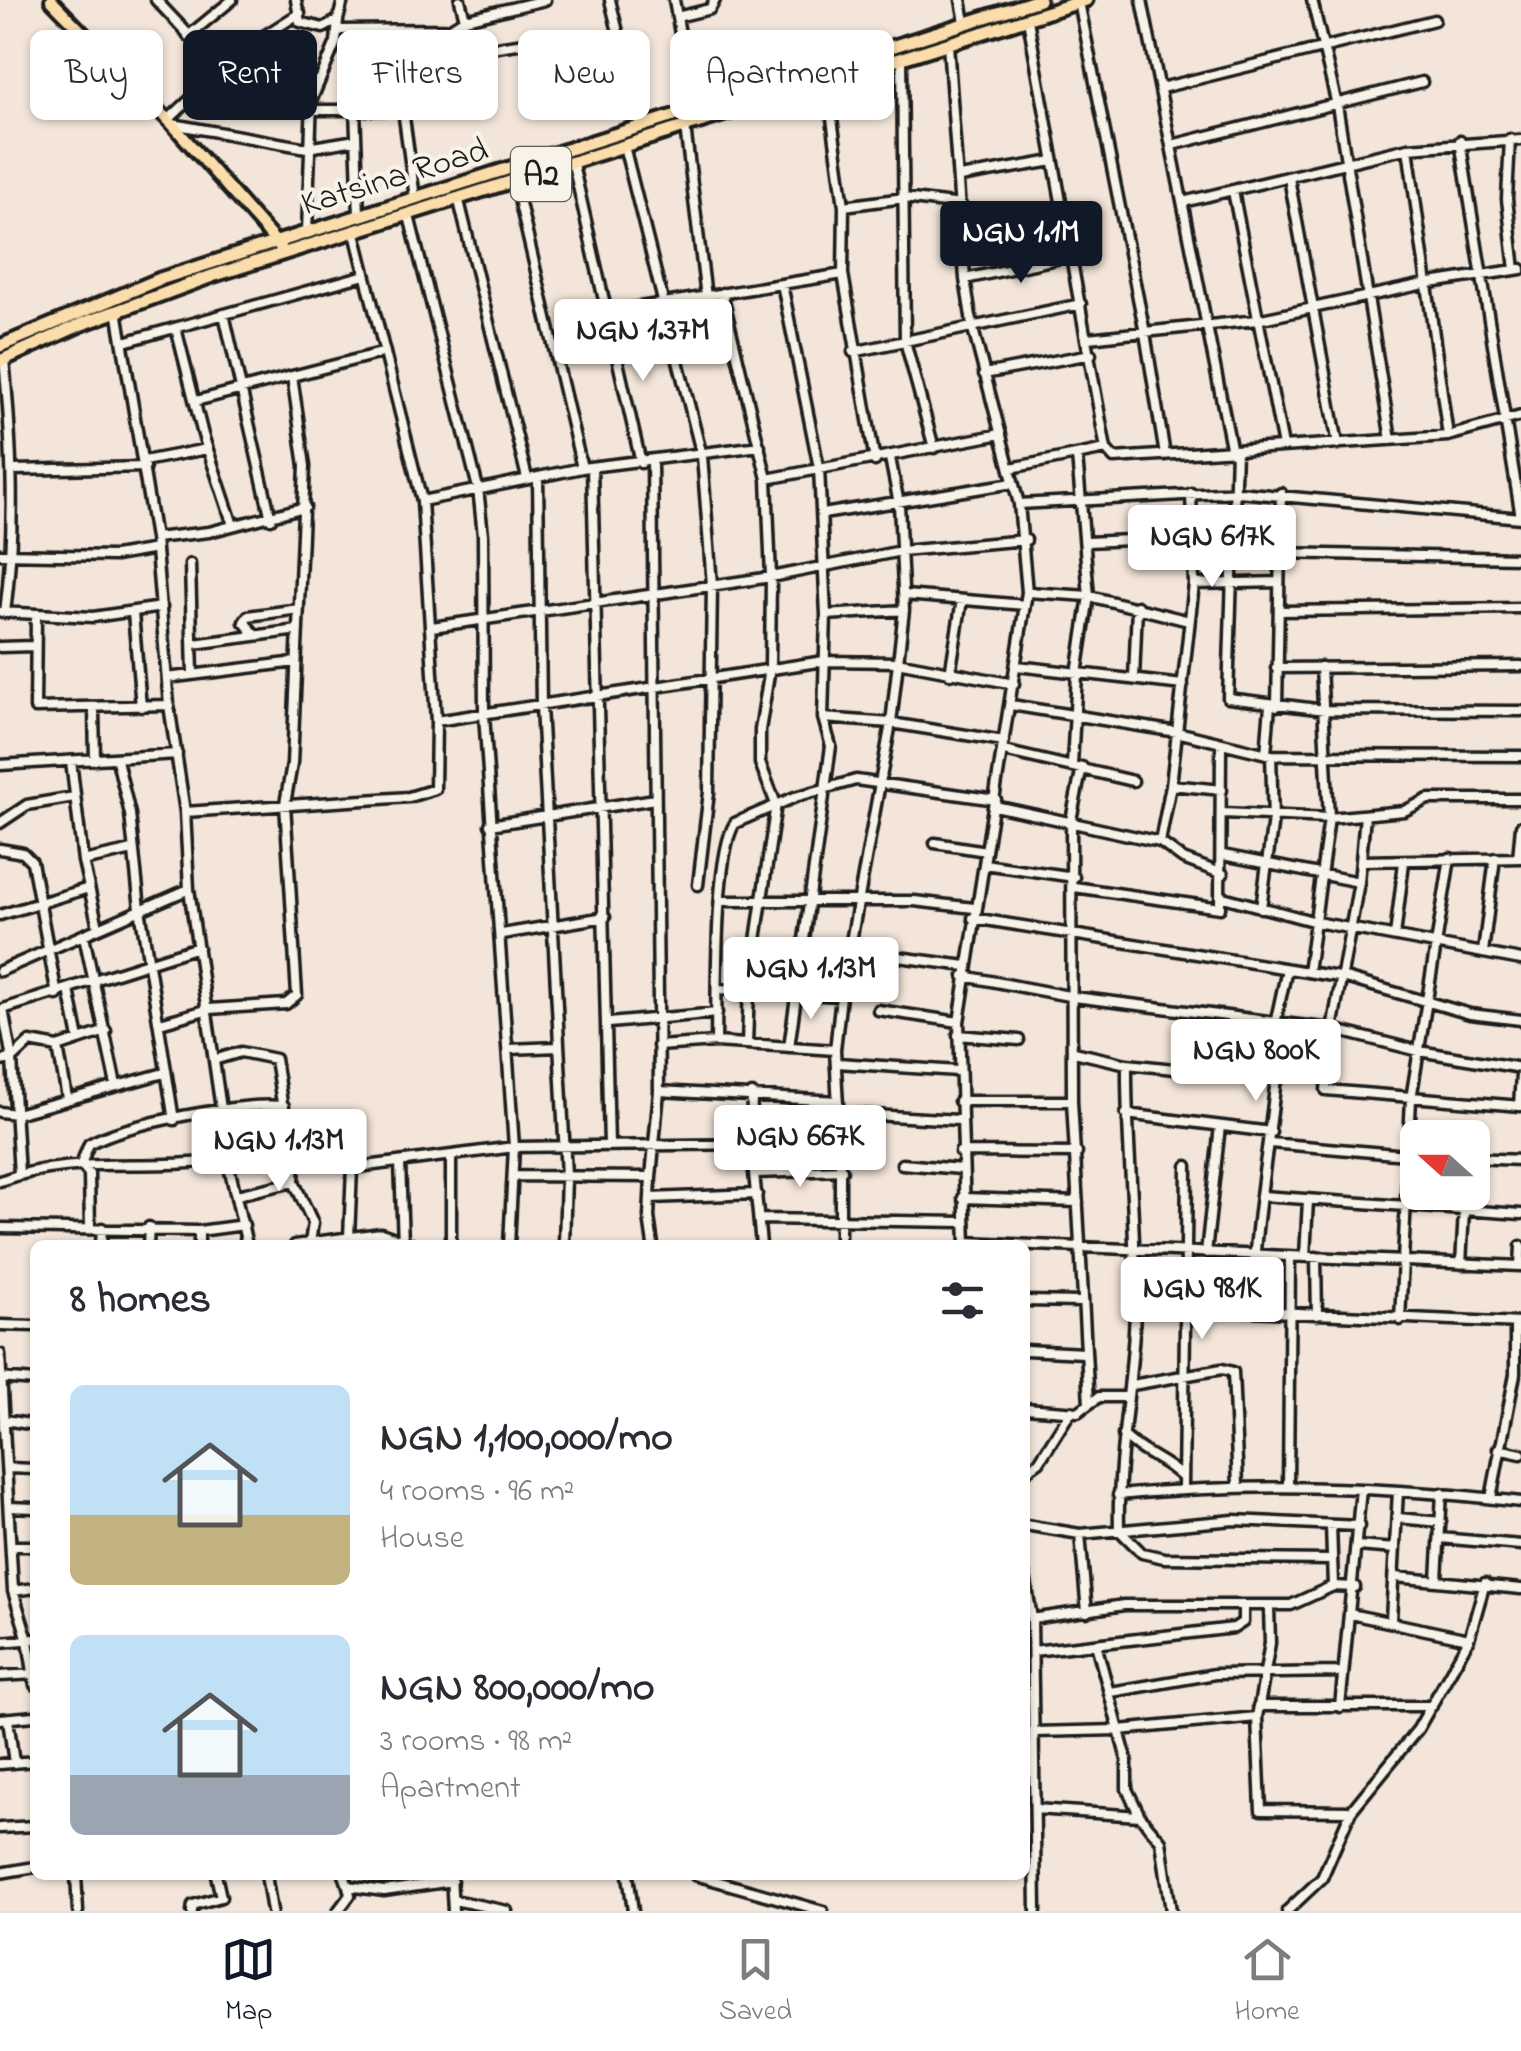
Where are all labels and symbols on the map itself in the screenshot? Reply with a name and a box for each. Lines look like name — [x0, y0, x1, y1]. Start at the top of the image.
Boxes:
street label: Katsina Road — [295, 126, 495, 231]
road number: A2 — [511, 147, 571, 201]
pin: NGN 1.1M — [918, 201, 1124, 286]
pin: NGN 1.37M — [529, 299, 757, 384]
pin: NGN 617K — [1109, 505, 1315, 590]
pin: NGN 1.13M — [697, 937, 925, 1022]
pin: NGN 800K — [1153, 1019, 1359, 1104]
pin: NGN 667K — [697, 1105, 903, 1190]
pin: NGN 1.13M — [165, 1109, 393, 1194]
north arrow — [1400, 1120, 1490, 1210]
pin: NGN 981K — [1099, 1257, 1305, 1342]

